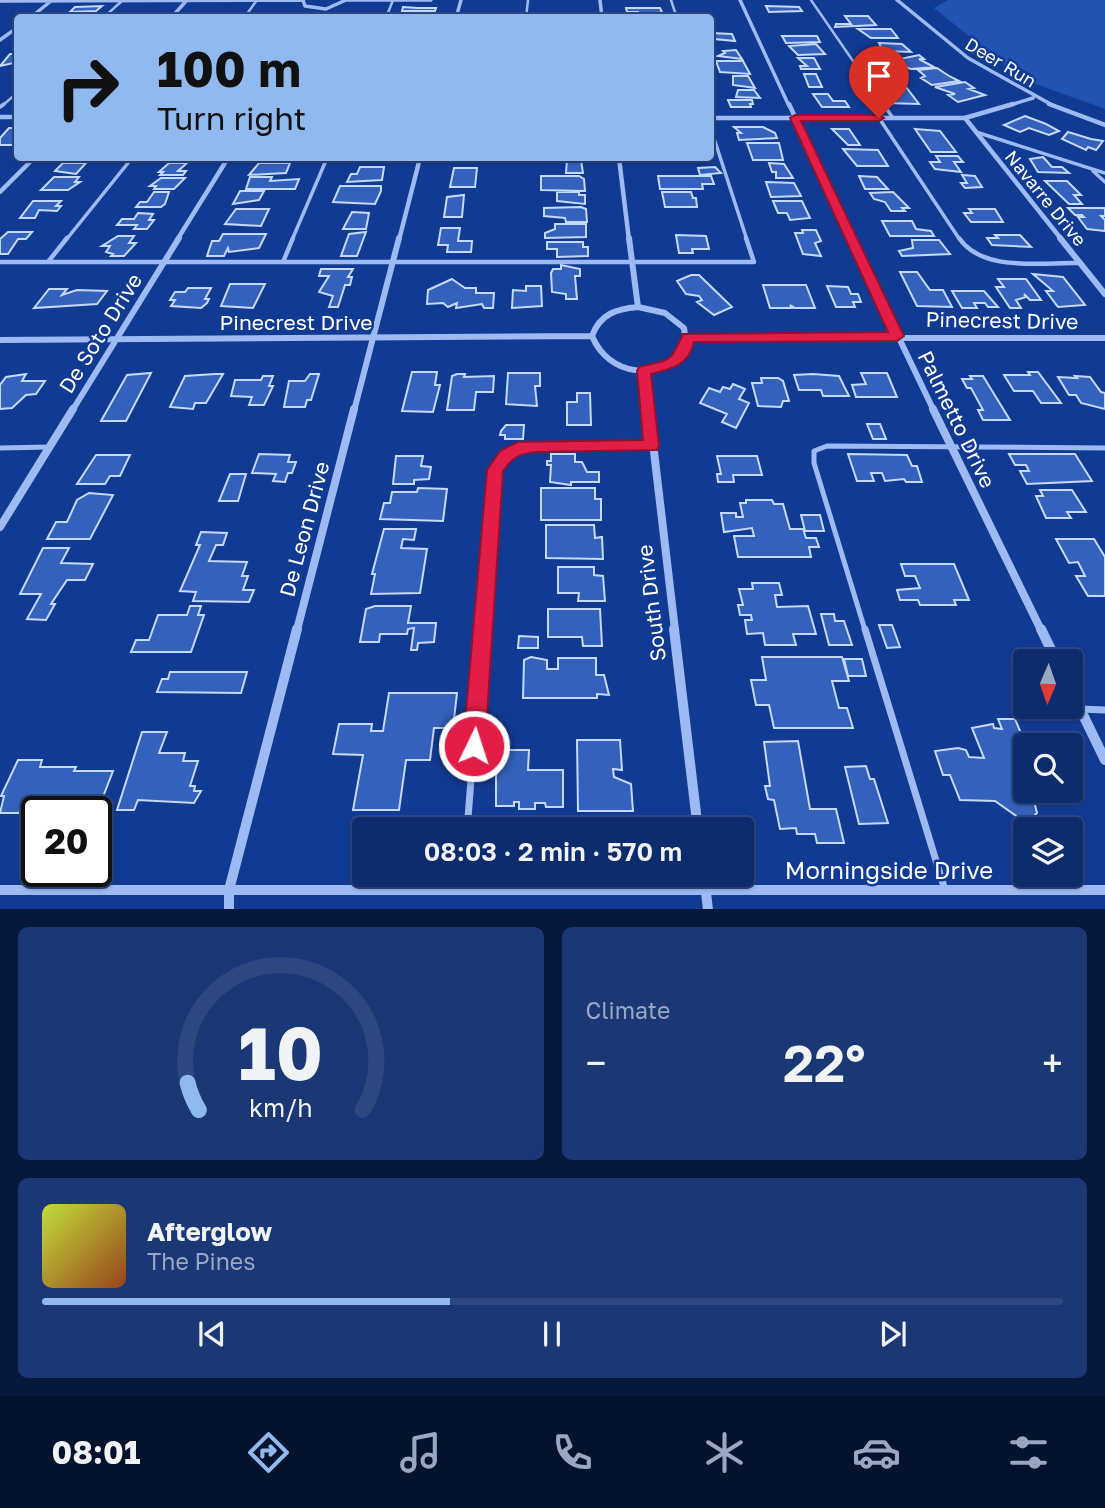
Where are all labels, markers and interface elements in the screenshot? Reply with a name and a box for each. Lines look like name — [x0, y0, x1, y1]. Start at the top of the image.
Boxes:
street label: Deer Run — [962, 32, 1040, 92]
text: 100 m — [157, 39, 301, 98]
icon: right — [42, 42, 133, 133]
pin — [849, 46, 909, 118]
icon: arrive — [860, 57, 898, 95]
text: Turn right — [157, 99, 306, 137]
street label: Navarre Drive — [1001, 146, 1091, 250]
street label: De Soto Drive — [53, 268, 147, 398]
street label: Pinecrest Drive — [925, 306, 1079, 334]
street label: Pinecrest Drive — [220, 309, 372, 335]
street label: Palmetto Drive — [913, 346, 1001, 492]
street label: De Leon Drive — [273, 459, 335, 599]
street label: South Drive — [631, 543, 671, 663]
north arrow — [1013, 649, 1083, 719]
map controls — [1013, 649, 1083, 887]
position arrow — [437, 709, 511, 783]
button: search — [1013, 733, 1083, 803]
speed limit sign: 20 — [21, 796, 112, 887]
button: layers — [1013, 817, 1083, 887]
text: 08:03 · 2 min · 570 m — [424, 836, 682, 867]
street label: Morningside Drive — [785, 855, 993, 884]
text: Climate — [586, 996, 670, 1024]
text: 10 — [238, 1009, 323, 1096]
text: 22° — [783, 1031, 866, 1093]
text: − — [586, 1040, 606, 1085]
text: + — [1042, 1040, 1063, 1085]
text: km/h — [249, 1091, 313, 1122]
text: Afterglow — [147, 1216, 272, 1247]
text: The Pines — [147, 1247, 255, 1275]
icon: previous — [193, 1315, 231, 1353]
icon: pause — [533, 1315, 571, 1353]
icon: next — [874, 1315, 912, 1353]
icon: directions — [244, 1428, 293, 1477]
icon: music — [396, 1428, 445, 1477]
icon: phone — [548, 1428, 597, 1477]
icon: climate — [700, 1428, 749, 1477]
icon: car — [852, 1428, 901, 1477]
icon: filters — [1004, 1428, 1053, 1477]
text: 08:01 — [52, 1433, 140, 1471]

